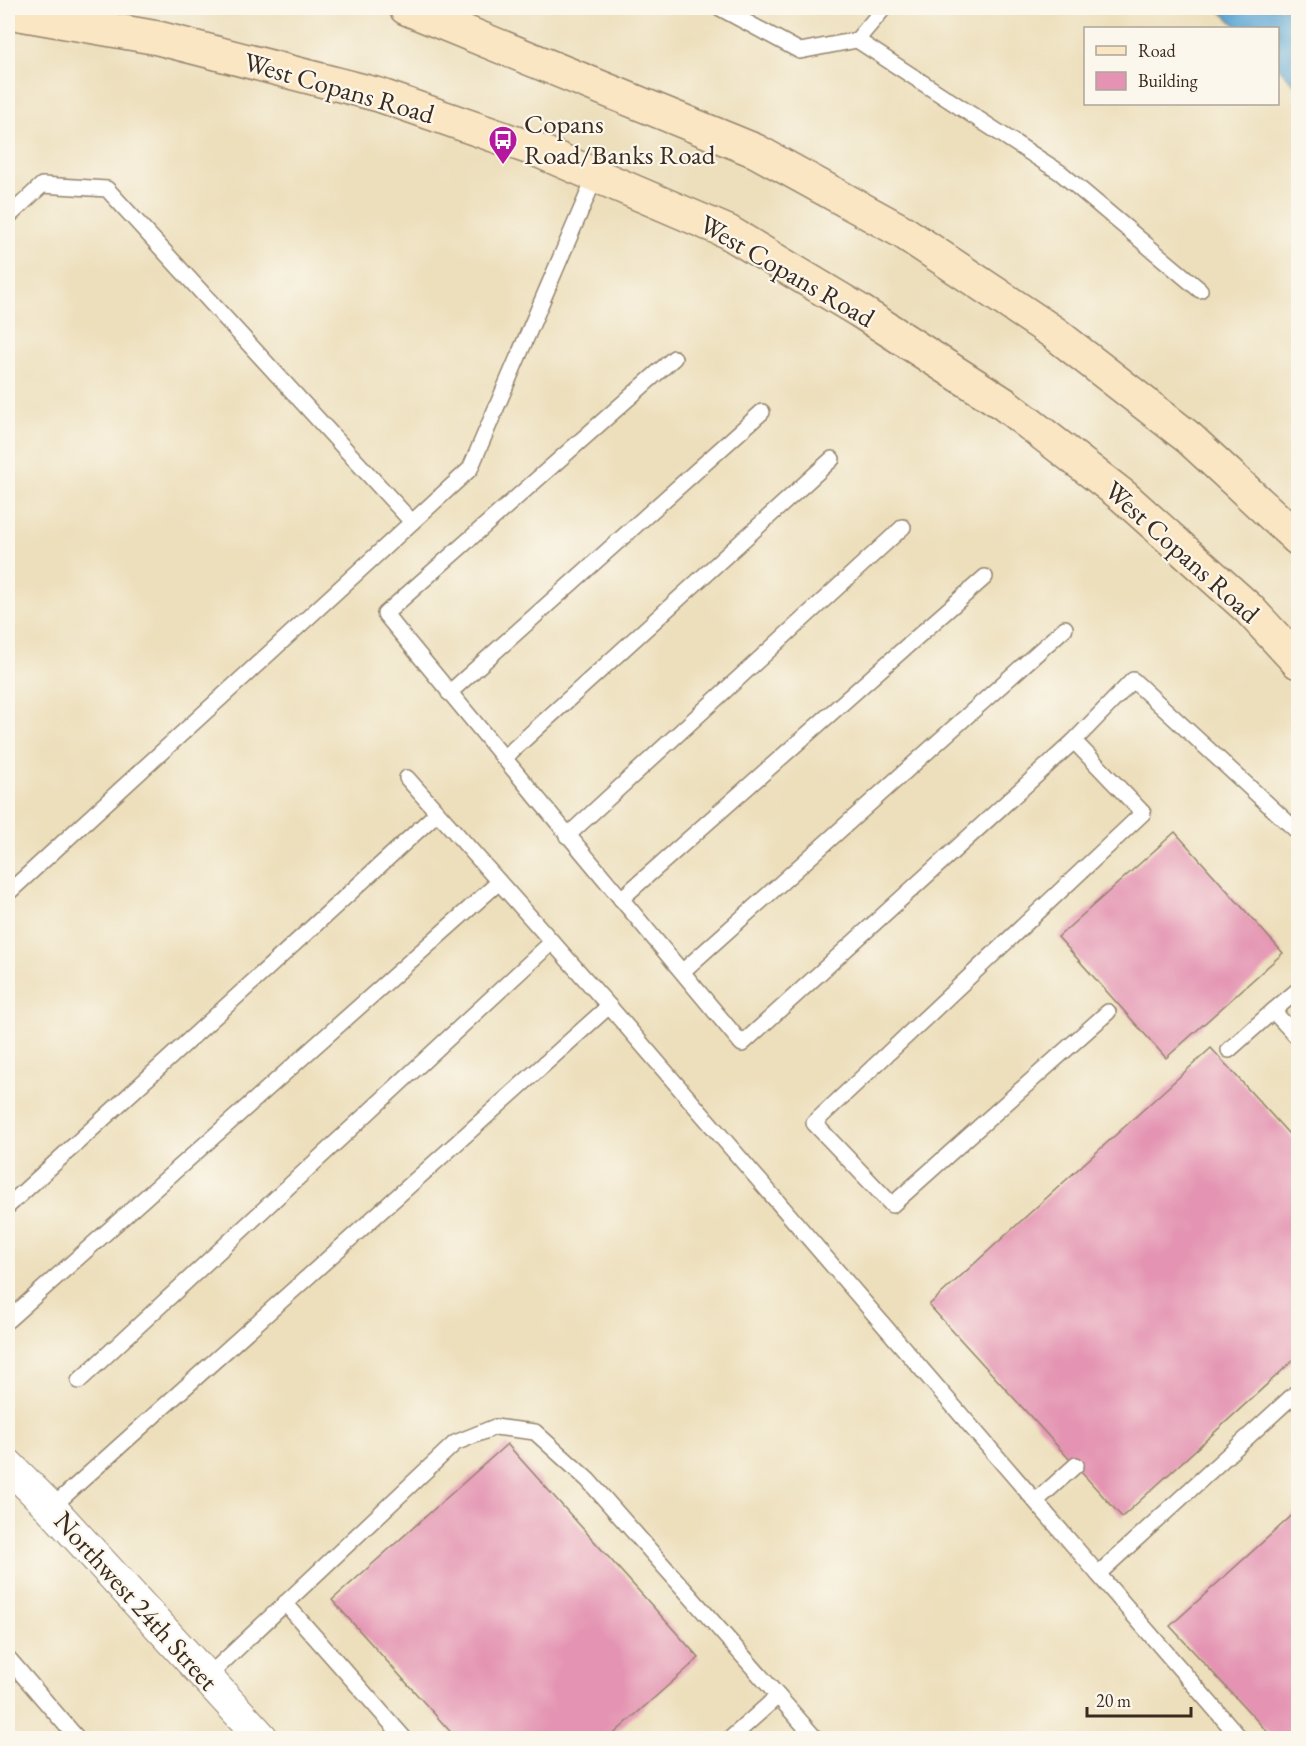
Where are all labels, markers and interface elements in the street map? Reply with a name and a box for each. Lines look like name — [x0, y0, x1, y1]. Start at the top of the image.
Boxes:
legend — [1084, 27, 1279, 105]
text: Road — [1138, 39, 1177, 62]
street label: West Copans Road — [240, 44, 439, 132]
text: Building — [1138, 69, 1198, 92]
place label: Copans Road/Banks Road — [524, 106, 716, 172]
bus stop icon: Copans Road/Banks Road — [487, 124, 519, 166]
street label: West Copans Road — [693, 206, 882, 335]
street label: West Copans Road — [1097, 473, 1267, 631]
street label: Northwest 24th Street — [47, 1504, 226, 1698]
scale bar — [1087, 1680, 1190, 1718]
text: 20 m — [1096, 1689, 1131, 1712]

